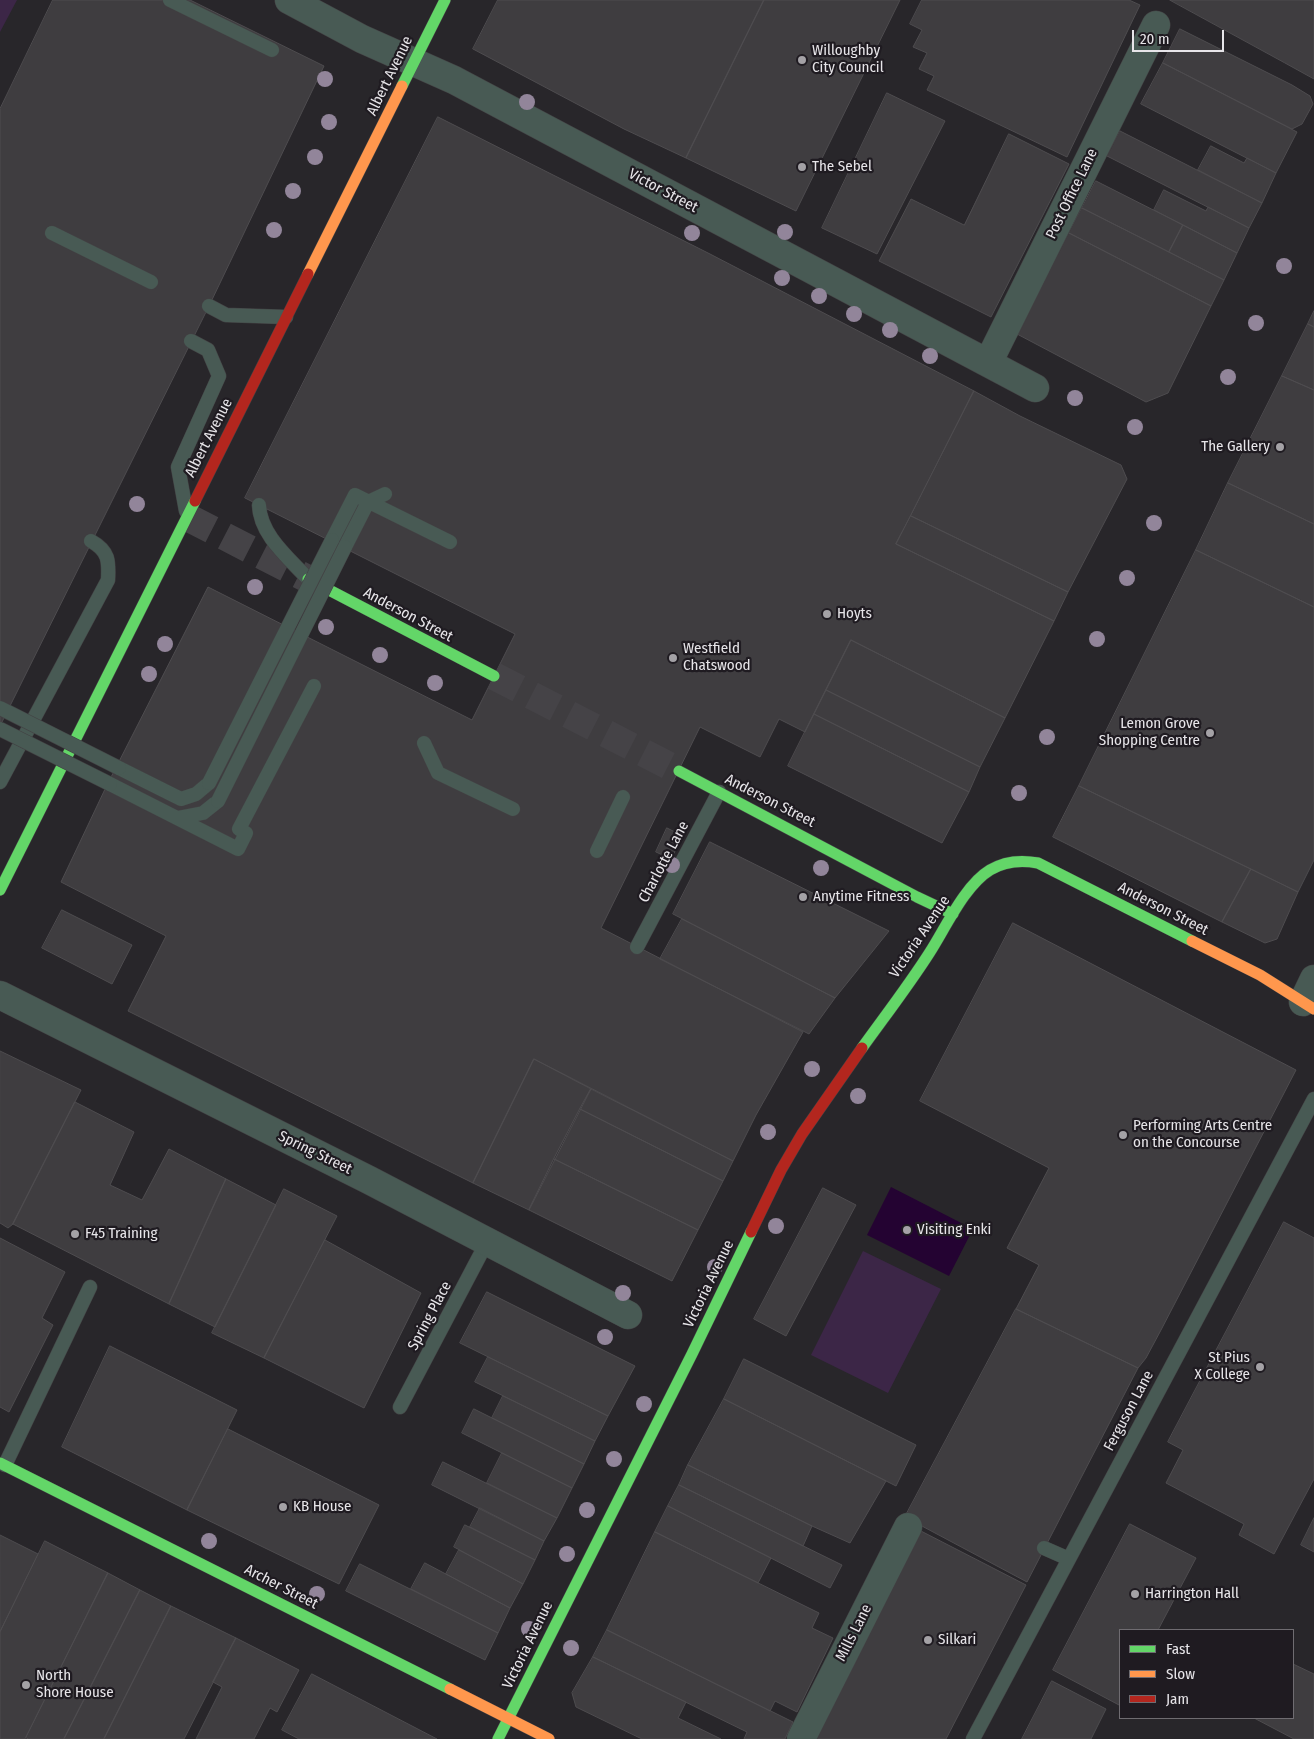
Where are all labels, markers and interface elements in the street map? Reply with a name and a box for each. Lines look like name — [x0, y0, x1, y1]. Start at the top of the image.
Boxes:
scale bar — [1134, 20, 1226, 52]
text: 20 m — [1140, 30, 1170, 48]
street label: Albert Avenue — [363, 33, 417, 119]
place label: Willoughby City Council — [812, 42, 884, 77]
marker: Willoughby City Council — [796, 54, 808, 66]
street label: Post Office Lane — [1042, 146, 1102, 242]
place label: The Sebel — [812, 158, 872, 176]
marker: The Sebel — [796, 161, 808, 173]
street label: Victor Street — [625, 165, 701, 217]
street label: Albert Avenue — [181, 396, 237, 480]
place label: The Gallery — [1201, 438, 1270, 456]
marker: The Gallery — [1274, 441, 1286, 453]
street label: Anderson Street — [360, 584, 456, 646]
place label: Hoyts — [837, 605, 872, 623]
marker: Hoyts — [821, 608, 833, 620]
place label: Westfield Chatswood — [683, 640, 751, 675]
marker: Westfield Chatswood — [667, 652, 679, 664]
place label: Lemon Grove Shopping Centre — [1099, 715, 1200, 750]
marker: Lemon Grove Shopping Centre — [1204, 727, 1216, 739]
street label: Anderson Street — [722, 771, 818, 831]
street label: Charlotte Lane — [635, 818, 693, 906]
street label: Anderson Street — [1115, 879, 1211, 939]
place label: Anytime Fitness — [813, 888, 909, 906]
marker: Anytime Fitness — [797, 891, 809, 903]
street label: Victoria Avenue — [886, 892, 954, 982]
place label: Performing Arts Centre on the Concourse — [1133, 1117, 1272, 1152]
street label: Spring Street — [275, 1127, 355, 1179]
marker: Performing Arts Centre on the Concourse — [1117, 1129, 1129, 1141]
place label: Visiting Enki — [917, 1221, 991, 1239]
marker: Visiting Enki — [901, 1224, 913, 1236]
place label: F45 Training — [85, 1225, 158, 1243]
marker: F45 Training — [69, 1228, 81, 1240]
street label: Victoria Avenue — [680, 1237, 738, 1331]
street label: Spring Place — [404, 1278, 456, 1354]
place label: St Pius X College — [1194, 1349, 1250, 1384]
marker: St Pius X College — [1254, 1361, 1266, 1373]
street label: Ferguson Lane — [1100, 1368, 1158, 1454]
place label: KB House — [293, 1498, 351, 1516]
marker: KB House — [277, 1501, 289, 1513]
street label: Archer Street — [241, 1561, 321, 1613]
place label: Harrington Hall — [1145, 1585, 1239, 1603]
marker: Harrington Hall — [1129, 1588, 1141, 1600]
street label: Victoria Avenue — [499, 1598, 557, 1692]
street label: Mills Lane — [832, 1602, 876, 1664]
legend — [1119, 1629, 1294, 1719]
place label: Silkari — [938, 1631, 976, 1649]
marker: Silkari — [922, 1634, 934, 1646]
text: Fast — [1166, 1640, 1190, 1658]
text: Slow — [1166, 1665, 1195, 1683]
place label: North Shore House — [36, 1667, 114, 1702]
marker: North Shore House — [20, 1679, 32, 1691]
text: Jam — [1166, 1690, 1189, 1708]

